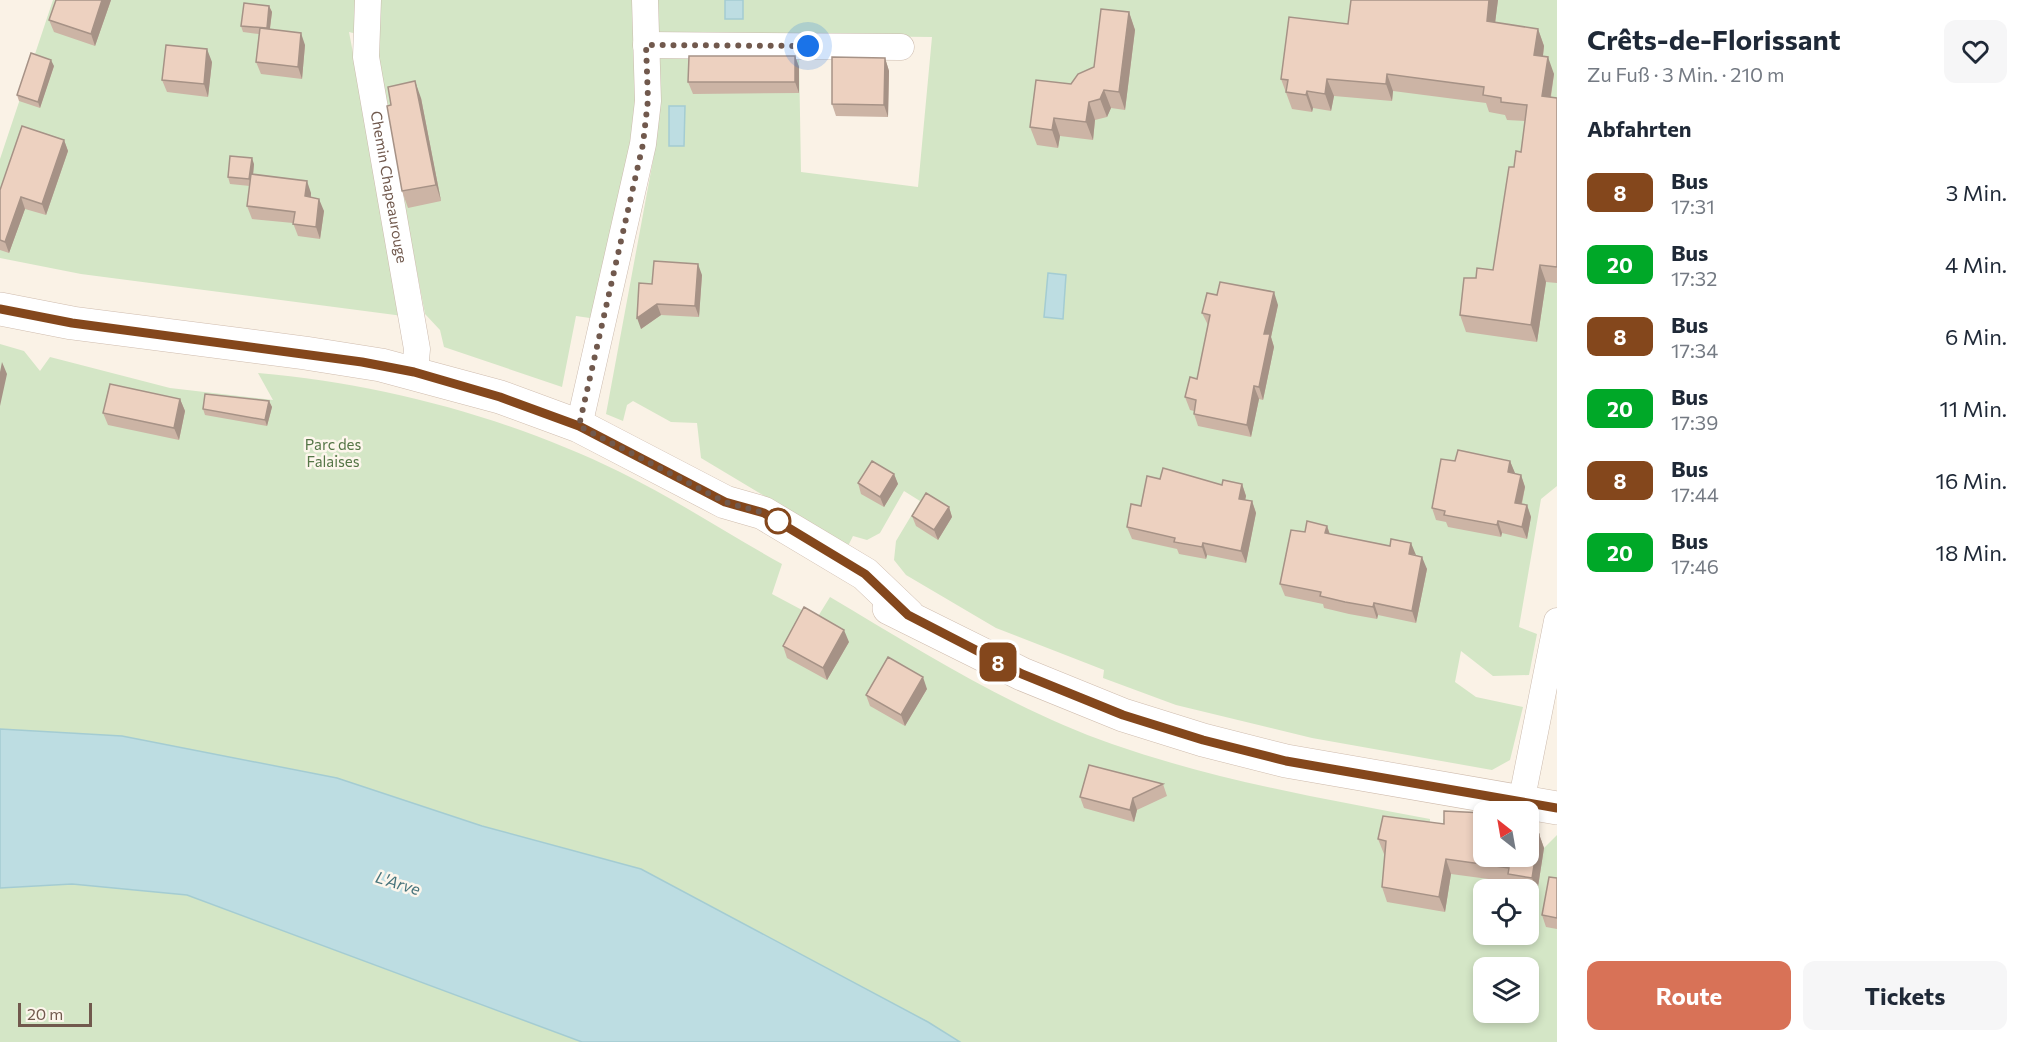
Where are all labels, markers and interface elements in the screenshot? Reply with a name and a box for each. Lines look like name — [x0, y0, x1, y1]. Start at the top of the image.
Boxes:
button: heart — [1944, 20, 2007, 83]
text: Crêts-de-Florissant — [1587, 22, 1840, 56]
your location — [793, 31, 823, 61]
text: Zu Fuß · 3 Min. · 210 m — [1587, 62, 1784, 86]
street label: Chemin Chapeaurouge — [368, 109, 412, 264]
text: Abfahrten — [1587, 115, 1691, 142]
text: Bus — [1671, 167, 1708, 194]
text: 3 Min. — [1946, 179, 2007, 206]
text: 8 — [1614, 180, 1627, 205]
text: 17:31 — [1671, 194, 1715, 218]
text: Bus — [1671, 239, 1708, 266]
text: 4 Min. — [1945, 251, 2007, 278]
text: 20 — [1607, 252, 1633, 277]
text: 17:32 — [1671, 266, 1717, 290]
text: Bus — [1671, 311, 1708, 338]
text: 6 Min. — [1945, 323, 2007, 350]
text: 8 — [1614, 324, 1627, 349]
text: 17:34 — [1671, 338, 1718, 362]
text: Bus — [1671, 383, 1708, 410]
text: 11 Min. — [1939, 395, 2007, 422]
text: 20 — [1607, 396, 1633, 421]
text: 17:39 — [1671, 410, 1718, 434]
park label: Parc des Falaises — [305, 435, 362, 470]
text: Bus — [1671, 455, 1708, 482]
text: 16 Min. — [1936, 467, 2007, 494]
text: 8 — [1614, 468, 1627, 493]
text: 17:44 — [1671, 482, 1719, 506]
unlabelled marker — [765, 508, 791, 534]
text: Bus — [1671, 527, 1708, 554]
text: 18 Min. — [1936, 539, 2007, 566]
text: 20 — [1607, 540, 1633, 565]
text: 17:46 — [1671, 554, 1719, 578]
line badge: 8 — [978, 642, 1018, 682]
text: 8 — [992, 650, 1005, 675]
north arrow — [1473, 801, 1539, 867]
map controls — [1473, 801, 1539, 1023]
water label: L'Arve — [374, 867, 423, 898]
button: locate — [1473, 879, 1539, 945]
button: layers — [1473, 957, 1539, 1023]
button: Route — [1587, 961, 1791, 1030]
button: Tickets — [1803, 961, 2007, 1030]
scale bar — [18, 1000, 92, 1028]
text: 20 m — [27, 1004, 63, 1023]

